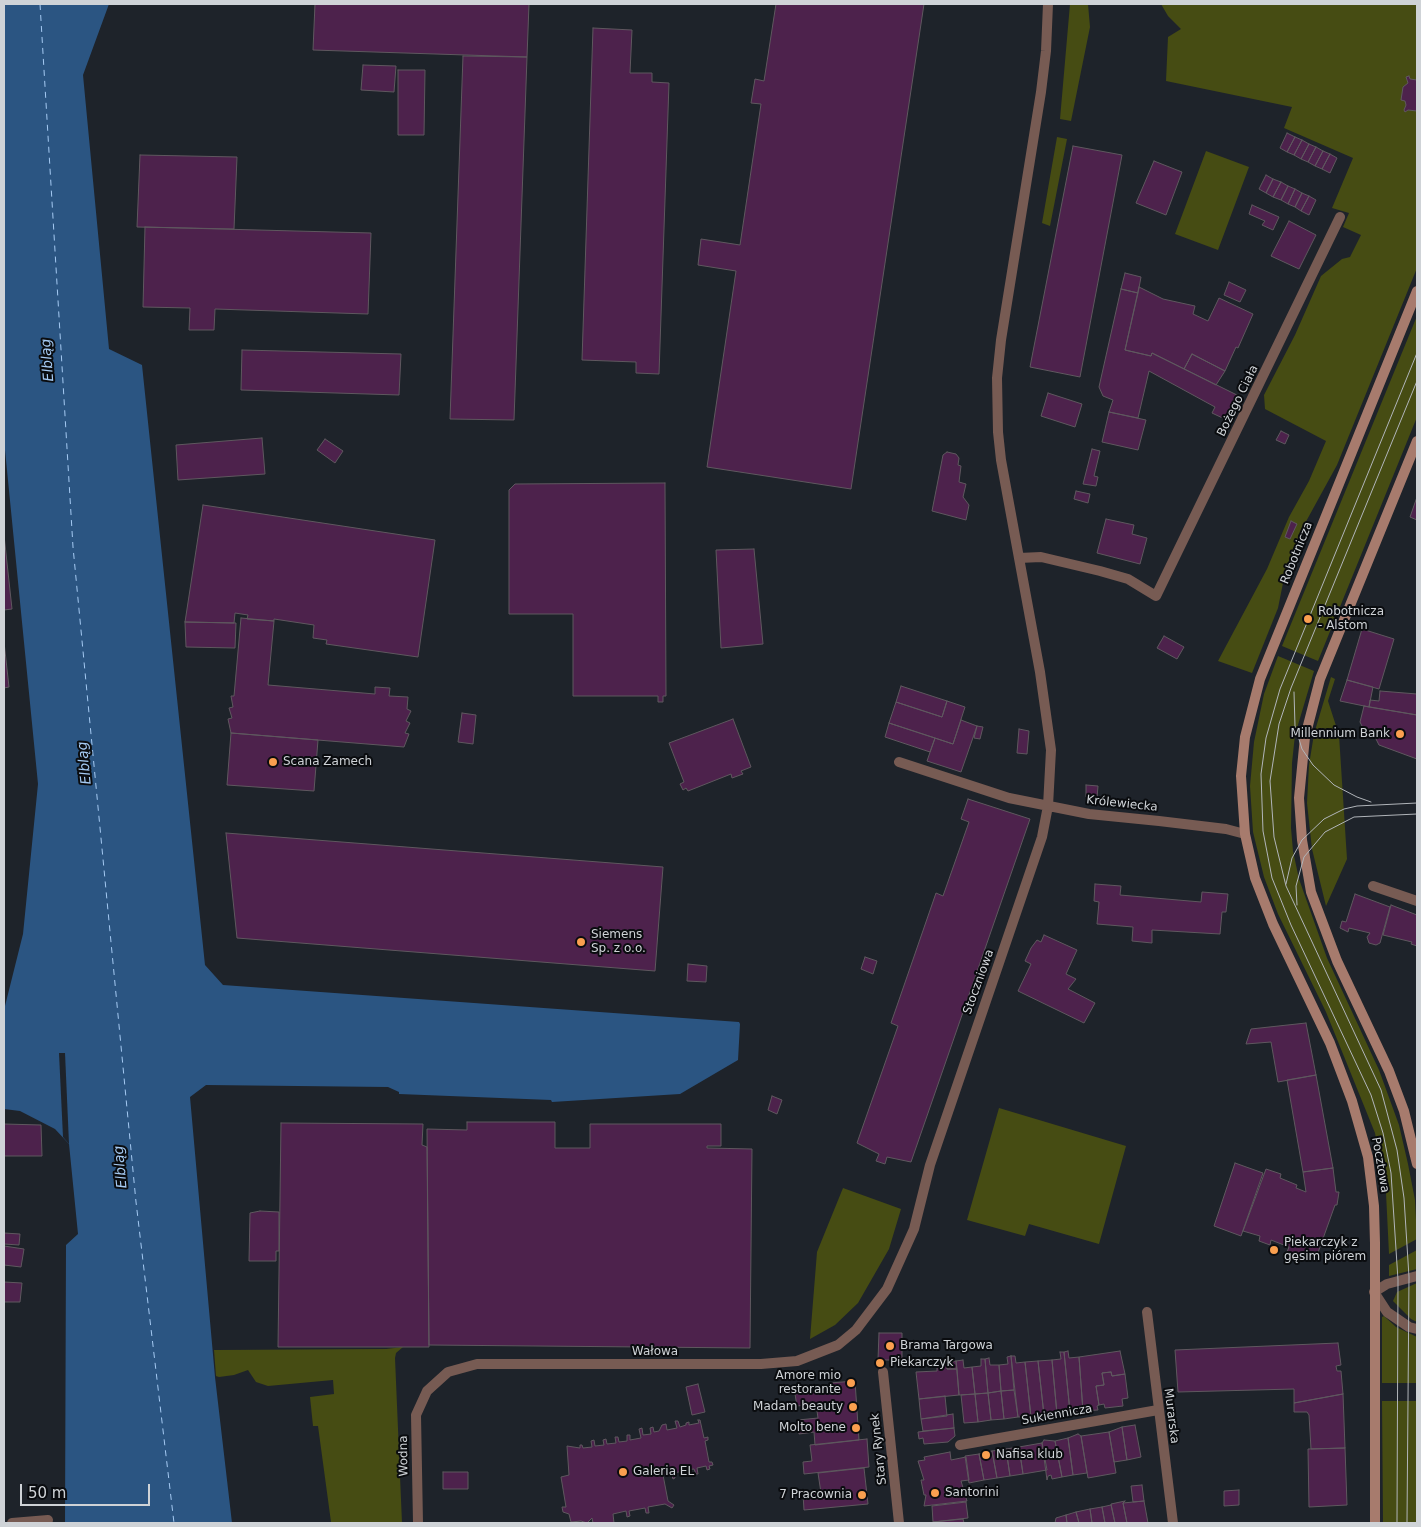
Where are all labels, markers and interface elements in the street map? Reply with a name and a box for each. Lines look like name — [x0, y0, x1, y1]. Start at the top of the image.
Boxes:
water label: Elbląg — [38, 338, 58, 382]
street label: Bożego Ciała — [1214, 363, 1262, 439]
street label: Robotnicza — [1278, 520, 1316, 586]
place label: Robotnicza - Alstom — [1318, 605, 1384, 633]
marker: Robotnicza - Alstom — [1302, 613, 1314, 625]
place label: Millennium Bank — [1290, 727, 1390, 741]
marker: Millennium Bank — [1394, 728, 1406, 740]
water label: Elbląg — [74, 741, 96, 785]
place label: Scana Zamech — [283, 755, 372, 769]
marker: Scana Zamech — [267, 756, 279, 768]
street label: Królewiecka — [1086, 793, 1158, 815]
place label: Siemens Sp. z o.o. — [591, 928, 646, 956]
marker: Siemens Sp. z o.o. — [575, 936, 587, 948]
street label: Stoczniowa — [961, 948, 997, 1016]
street label: Pocztowa — [1368, 1136, 1392, 1194]
water label: Elbląg — [111, 1145, 131, 1189]
place label: Piekarczyk z gęsim piórem — [1284, 1236, 1366, 1264]
marker: Piekarczyk z gęsim piórem — [1268, 1244, 1280, 1256]
place label: Brama Targowa — [900, 1339, 993, 1353]
marker: Brama Targowa — [884, 1340, 896, 1352]
street label: Wałowa — [632, 1345, 678, 1359]
place label: Piekarczyk — [890, 1356, 953, 1370]
marker: Piekarczyk — [874, 1357, 886, 1369]
place label: Amore mio restorante — [776, 1369, 841, 1397]
marker: Amore mio restorante — [845, 1377, 857, 1389]
street label: Murarska — [1160, 1388, 1182, 1444]
place label: Madam beauty — [753, 1400, 843, 1414]
marker: Madam beauty — [847, 1401, 859, 1413]
street label: Sukiennicza — [1020, 1402, 1094, 1428]
street label: Stary Rynek — [868, 1412, 890, 1486]
place label: Molto bene — [779, 1421, 846, 1435]
marker: Molto bene — [850, 1422, 862, 1434]
street label: Wodna — [396, 1435, 412, 1477]
place label: Nafisa klub — [996, 1448, 1063, 1462]
marker: Nafisa klub — [980, 1449, 992, 1461]
place label: Galeria EL — [633, 1465, 694, 1479]
marker: Galeria EL — [617, 1466, 629, 1478]
scale bar — [22, 1474, 152, 1506]
text: 50 m — [28, 1484, 66, 1502]
place label: Santorini — [945, 1486, 999, 1500]
marker: Santorini — [929, 1487, 941, 1499]
place label: 7 Pracownia — [779, 1488, 852, 1502]
marker: 7 Pracownia — [856, 1489, 868, 1501]

